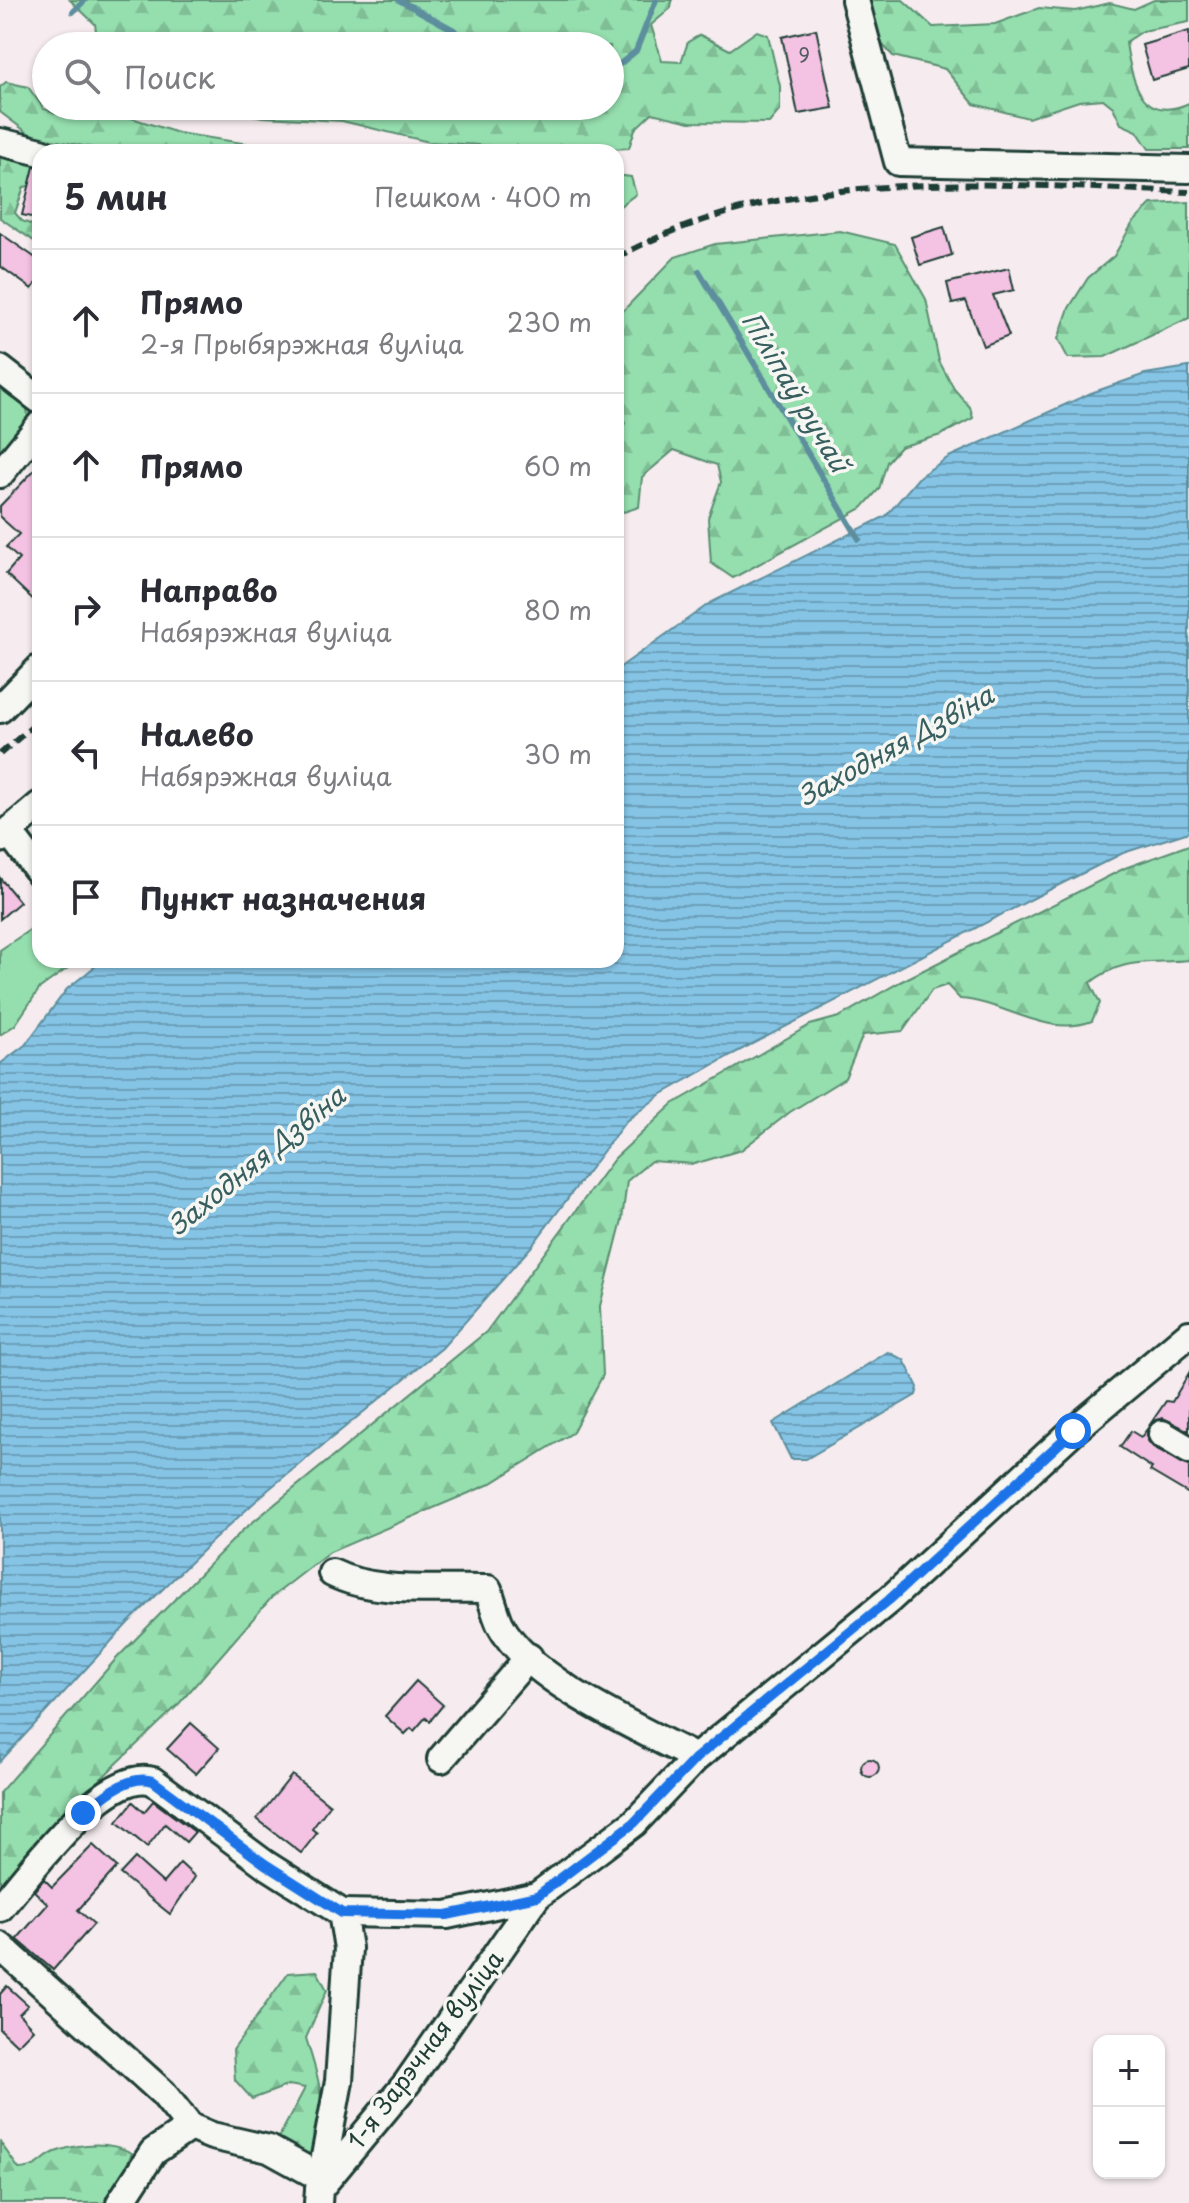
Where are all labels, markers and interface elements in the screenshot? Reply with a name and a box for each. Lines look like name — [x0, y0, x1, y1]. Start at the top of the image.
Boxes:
search box — [32, 32, 624, 120]
house number: 9 — [798, 40, 810, 70]
icon: search — [60, 54, 104, 98]
text: Поиск — [124, 54, 215, 99]
text: 5 мин — [64, 170, 168, 222]
text: Пешком · 400 m — [374, 177, 592, 216]
text: Прямо — [140, 279, 243, 324]
icon: ahead — [64, 299, 108, 343]
text: 230 m — [507, 302, 592, 341]
water label: Піліпаў ручай — [733, 304, 861, 482]
text: 2-я Прыбярэжная вуліца — [140, 324, 464, 363]
icon: ahead — [64, 443, 108, 487]
text: Прямо — [140, 443, 243, 488]
text: 60 m — [524, 446, 592, 485]
text: Направо — [140, 567, 278, 612]
icon: right — [64, 587, 108, 631]
text: 80 m — [524, 590, 592, 629]
text: Набярэжная вуліца — [140, 612, 392, 651]
water label: Заходняя Дзвіна — [790, 674, 1001, 815]
text: Налево — [140, 711, 254, 756]
icon: left — [64, 731, 108, 775]
text: 30 m — [524, 734, 592, 773]
text: Набярэжная вуліца — [140, 756, 392, 795]
icon: arrive — [64, 875, 108, 919]
text: Пункт назначения — [140, 875, 426, 920]
water label: Заходняя Дзвіна — [159, 1076, 354, 1244]
route start — [1055, 1413, 1091, 1449]
route end — [65, 1795, 101, 1831]
street label: 1-я Зарэчная вуліца — [338, 1942, 511, 2156]
map controls — [1093, 2035, 1165, 2179]
button: + — [1093, 2035, 1165, 2107]
button: − — [1093, 2107, 1165, 2179]

